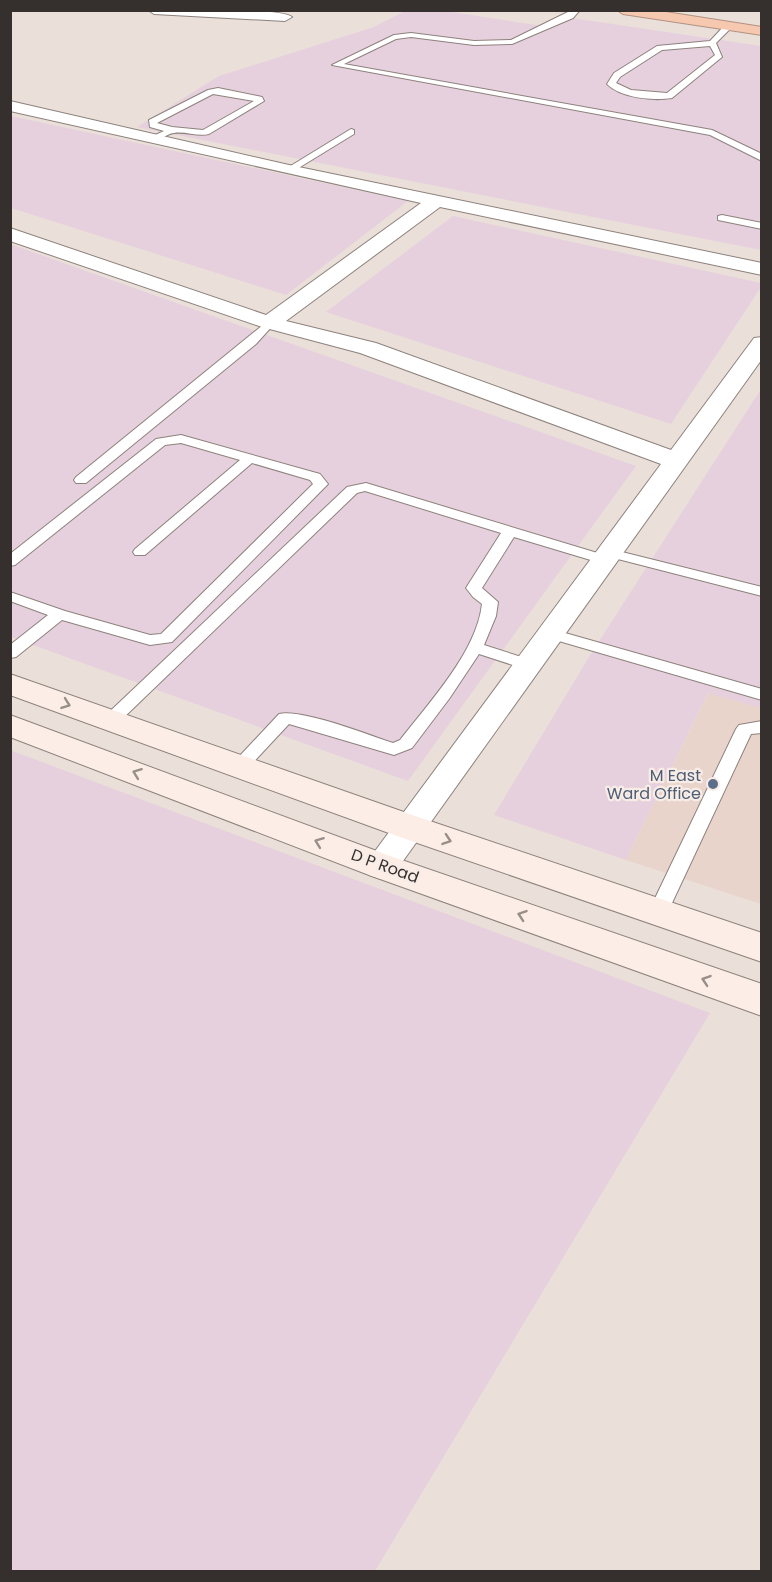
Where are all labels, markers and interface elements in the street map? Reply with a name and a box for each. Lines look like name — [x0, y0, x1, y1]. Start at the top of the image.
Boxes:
one-way arrow — [60, 696, 70, 709]
place label: M East Ward Office — [607, 764, 701, 805]
one-way arrow — [132, 768, 143, 780]
marker: M East Ward Office — [706, 777, 720, 791]
one-way arrow — [441, 833, 452, 846]
one-way arrow — [314, 837, 325, 849]
street label: D P Road — [348, 843, 422, 889]
one-way arrow — [517, 910, 528, 923]
one-way arrow — [701, 975, 712, 988]

